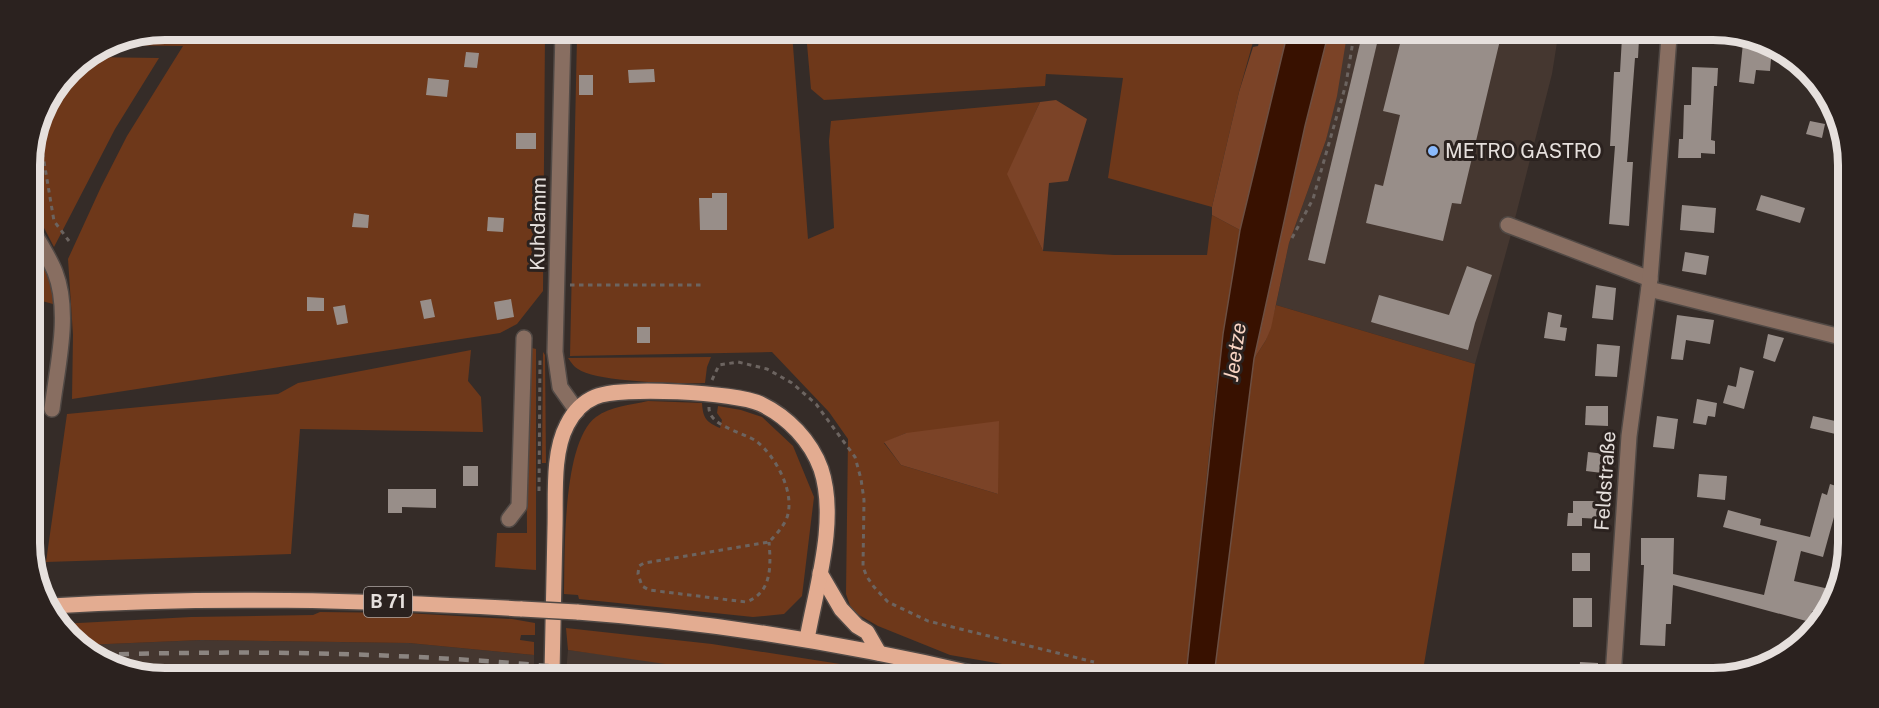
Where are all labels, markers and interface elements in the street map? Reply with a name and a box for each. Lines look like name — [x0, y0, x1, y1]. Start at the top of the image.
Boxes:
place label: METRO GASTRO — [1445, 139, 1602, 163]
marker: METRO GASTRO — [1426, 144, 1440, 158]
street label: Kuhdamm — [525, 177, 551, 271]
water label: Jeetze — [1218, 321, 1251, 383]
street label: Feldstraße — [1590, 430, 1620, 532]
road number: B 71 — [364, 587, 412, 617]

